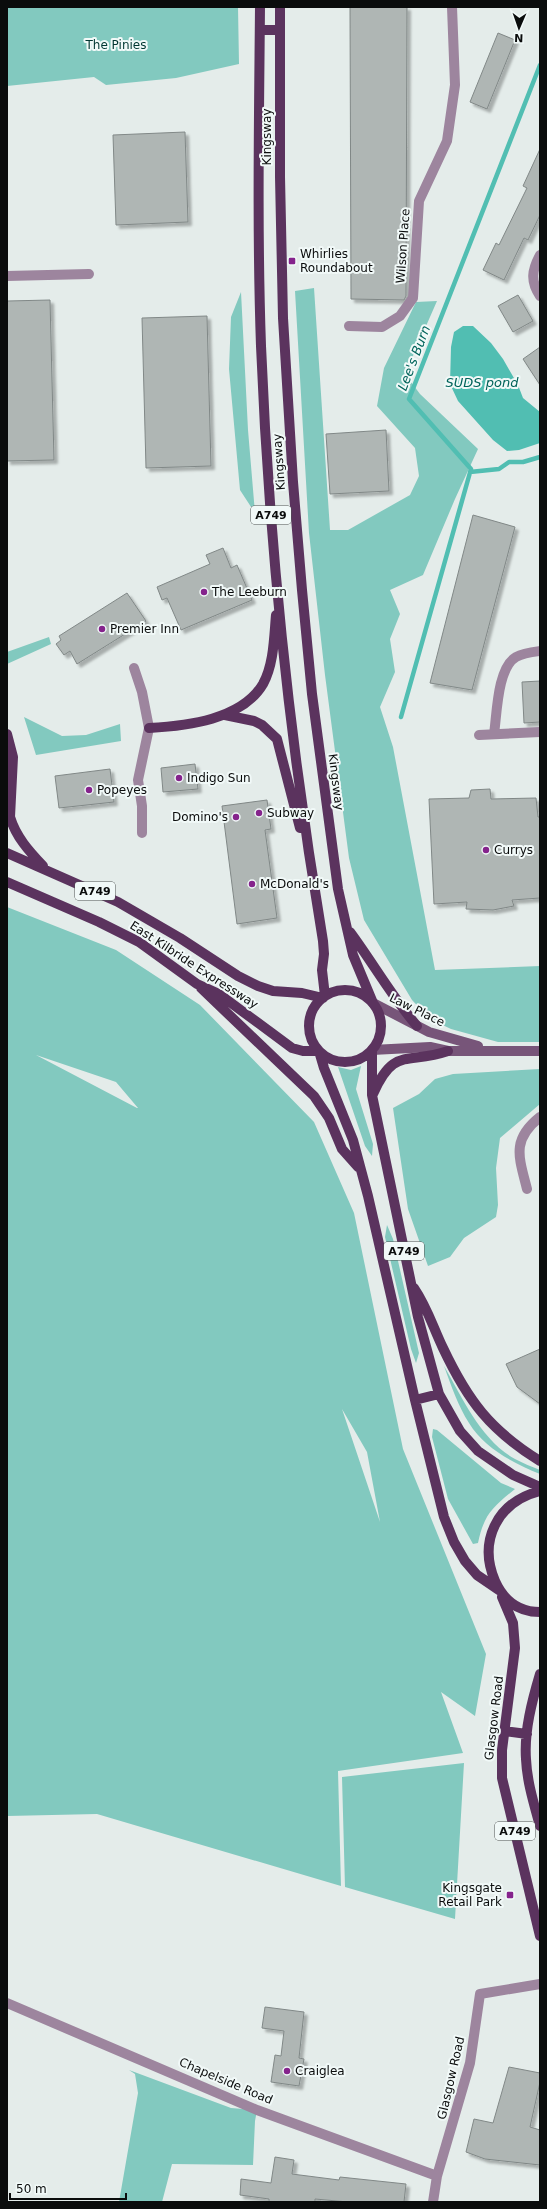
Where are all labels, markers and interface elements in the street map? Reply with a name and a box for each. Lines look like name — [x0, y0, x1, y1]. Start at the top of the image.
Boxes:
north arrow — [499, 8, 539, 48]
text: N — [514, 31, 524, 44]
park label: The Pinies — [84, 38, 147, 52]
street label: Kingsway — [260, 109, 274, 165]
street label: Wilson Place — [393, 208, 413, 284]
place label: Whirlies Roundabout — [300, 247, 373, 275]
marker: Whirlies Roundabout — [287, 256, 297, 266]
water label: Lee's Burn — [395, 323, 433, 393]
water label: SUDS pond — [446, 375, 519, 390]
street label: Kingsway — [270, 433, 288, 491]
road number: A749 — [251, 506, 291, 524]
place label: The Leeburn — [211, 585, 287, 599]
marker: The Leeburn — [199, 587, 209, 597]
place label: Premier Inn — [110, 622, 179, 636]
marker: Premier Inn — [97, 624, 107, 634]
street label: Kingsway — [326, 753, 346, 811]
place label: Indigo Sun — [187, 771, 251, 785]
marker: Indigo Sun — [174, 773, 184, 783]
place label: Popeyes — [97, 783, 147, 797]
marker: Popeyes — [84, 785, 94, 795]
place label: Subway — [267, 806, 314, 820]
marker: Subway — [254, 808, 264, 818]
place label: Domino's — [172, 810, 228, 824]
marker: Domino's — [231, 812, 241, 822]
place label: Currys — [494, 843, 533, 857]
marker: Currys — [481, 845, 491, 855]
place label: McDonald's — [260, 877, 329, 891]
marker: McDonald's — [247, 879, 257, 889]
road number: A749 — [75, 882, 115, 900]
street label: East Kilbride Expressway — [127, 918, 261, 1012]
street label: Law Place — [387, 991, 447, 1029]
road number: A749 — [384, 1242, 424, 1260]
street label: Glasgow Road — [482, 1675, 506, 1761]
road number: A749 — [495, 1822, 535, 1840]
place label: Kingsgate Retail Park — [438, 1881, 502, 1909]
marker: Kingsgate Retail Park — [505, 1890, 515, 1900]
street label: Glasgow Road — [435, 2035, 467, 2121]
street label: Chapelside Road — [177, 2055, 275, 2107]
place label: Craiglea — [295, 2064, 345, 2078]
marker: Craiglea — [282, 2066, 292, 2076]
scale bar — [10, 2175, 126, 2201]
text: 50 m — [16, 2182, 47, 2196]

